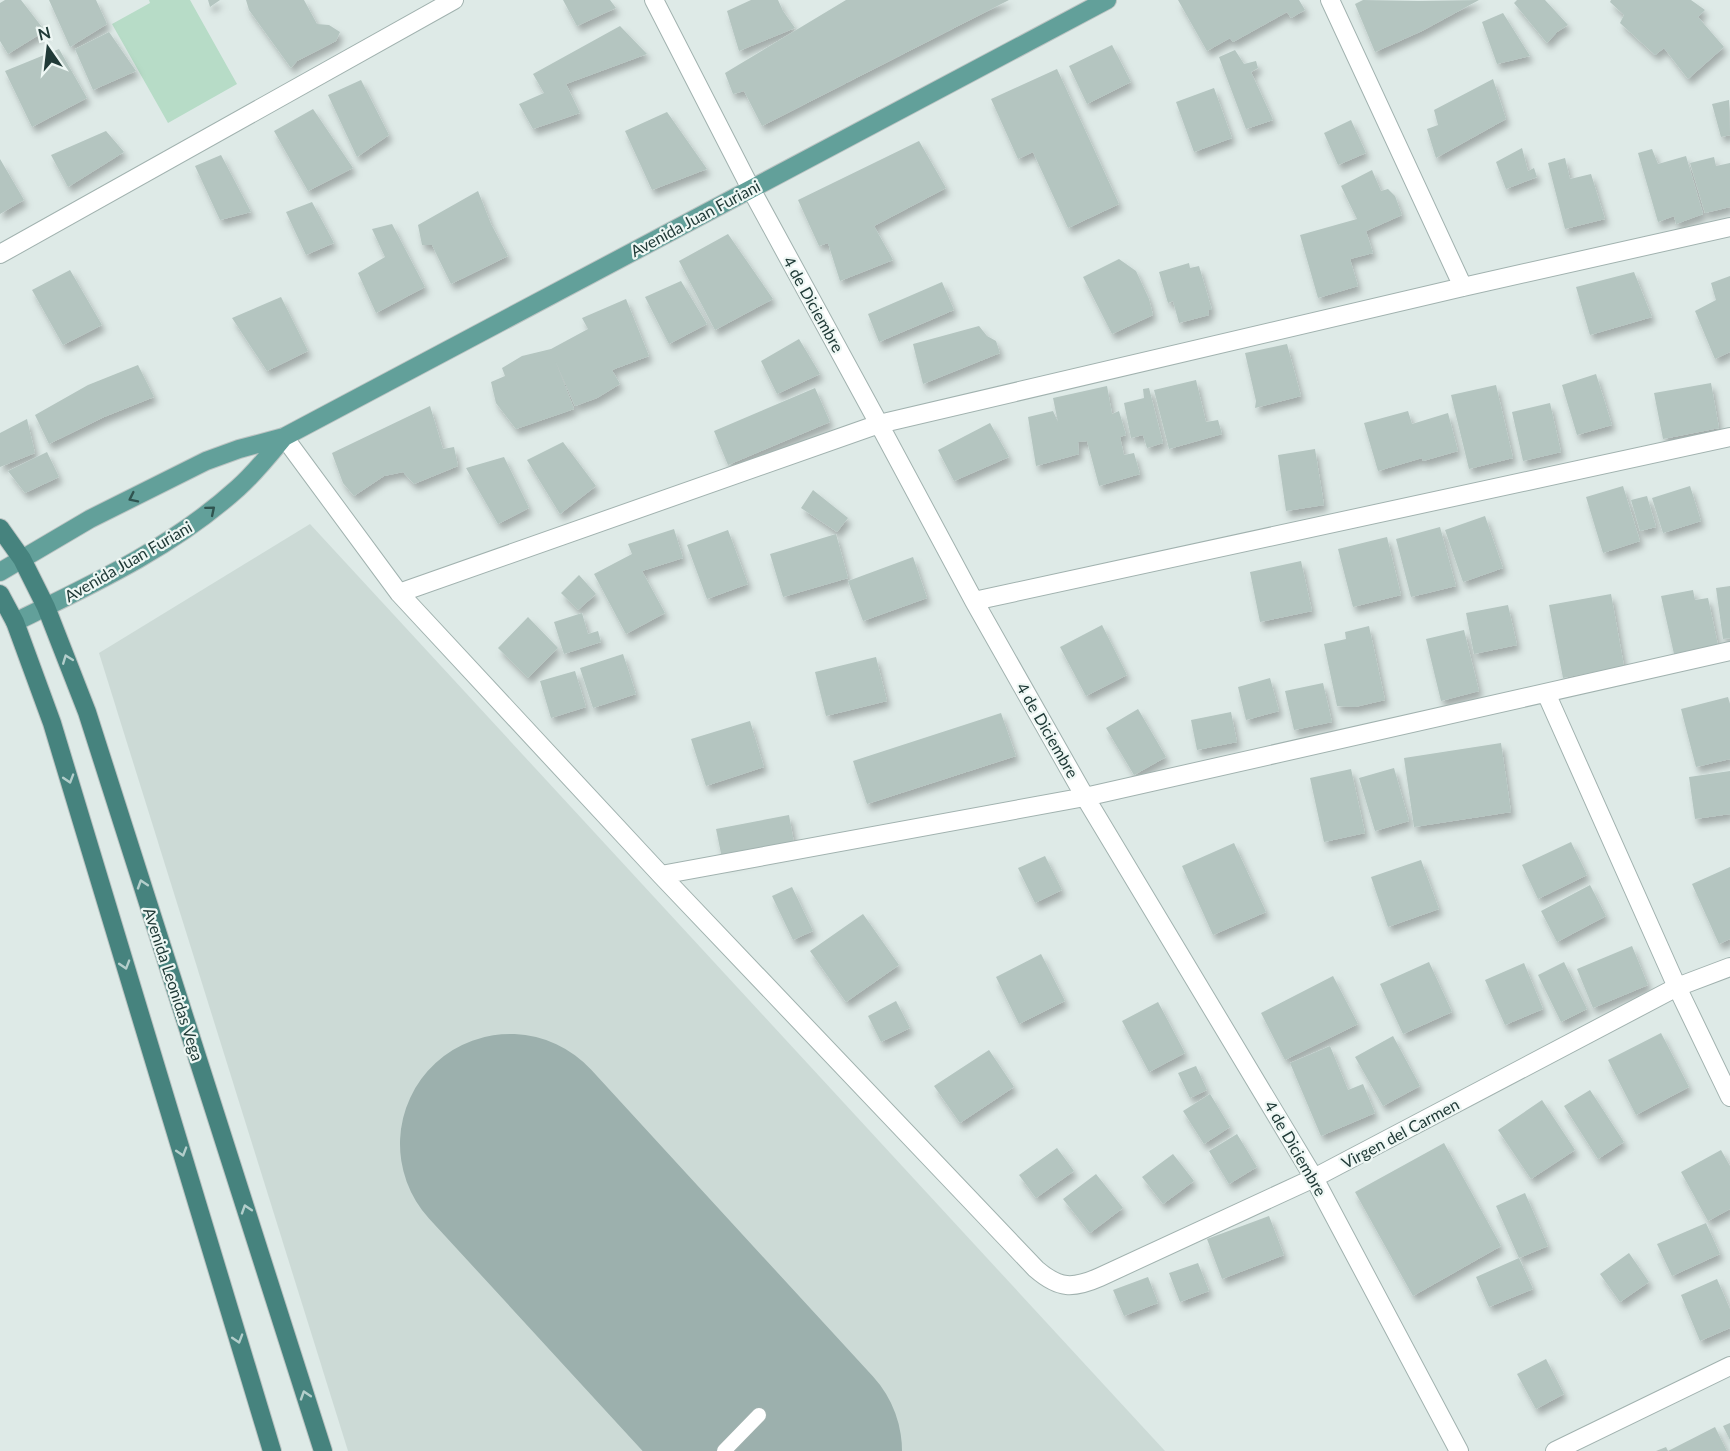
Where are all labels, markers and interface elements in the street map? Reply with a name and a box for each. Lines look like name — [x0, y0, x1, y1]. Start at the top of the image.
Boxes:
north arrow — [18, 18, 78, 78]
text: N — [36, 22, 53, 44]
street label: Avenida Juan Furiani — [627, 176, 763, 260]
street label: 4 de Diciembre — [780, 253, 848, 355]
one-way arrow — [129, 490, 140, 502]
one-way arrow — [204, 507, 215, 518]
street label: Avenida Juan Furiani — [61, 517, 195, 605]
one-way arrow — [62, 654, 74, 665]
street label: 4 de Diciembre — [1013, 679, 1083, 781]
one-way arrow — [62, 773, 74, 784]
one-way arrow — [137, 879, 149, 890]
street label: Avenida Leonidas Vega — [140, 905, 208, 1063]
one-way arrow — [118, 959, 130, 970]
street label: Virgen del Carmen — [1338, 1094, 1462, 1172]
street label: 4 de Diciembre — [1261, 1097, 1331, 1199]
one-way arrow — [175, 1146, 187, 1157]
one-way arrow — [241, 1204, 253, 1215]
one-way arrow — [231, 1333, 243, 1343]
one-way arrow — [300, 1390, 312, 1401]

